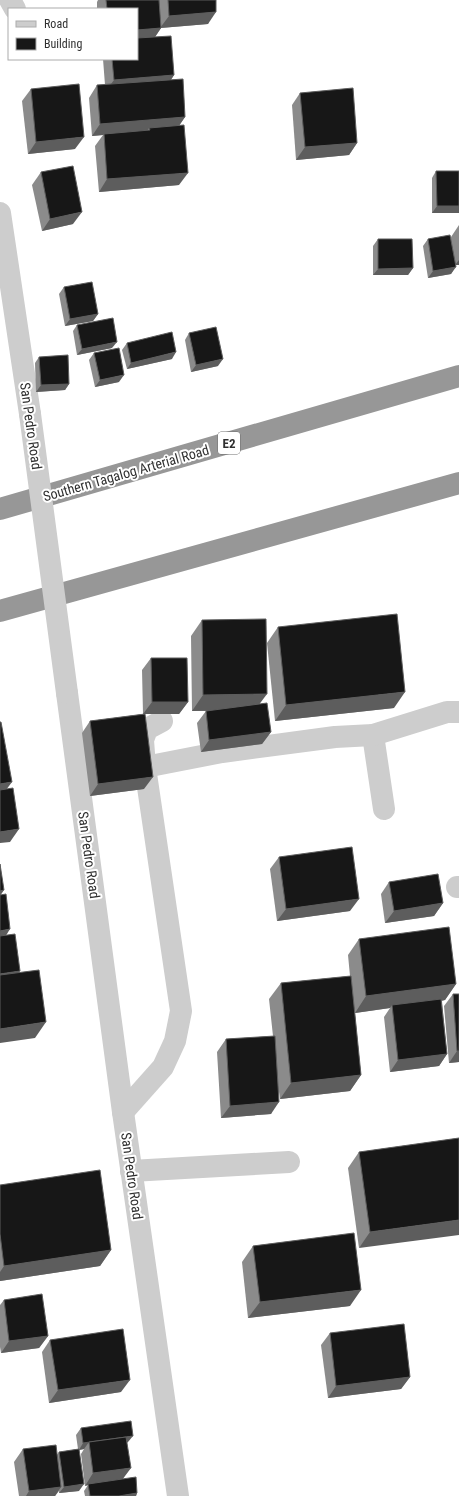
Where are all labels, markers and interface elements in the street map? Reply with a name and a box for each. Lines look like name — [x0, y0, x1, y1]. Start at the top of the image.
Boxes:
legend — [8, 8, 138, 60]
text: Road — [44, 17, 68, 31]
text: Building — [44, 37, 82, 51]
street label: San Pedro Road — [17, 382, 45, 470]
road number: E2 — [218, 432, 240, 454]
street label: Southern Tagalog Arterial Road — [41, 442, 211, 504]
street label: San Pedro Road — [75, 811, 103, 899]
street label: San Pedro Road — [118, 1132, 146, 1220]

